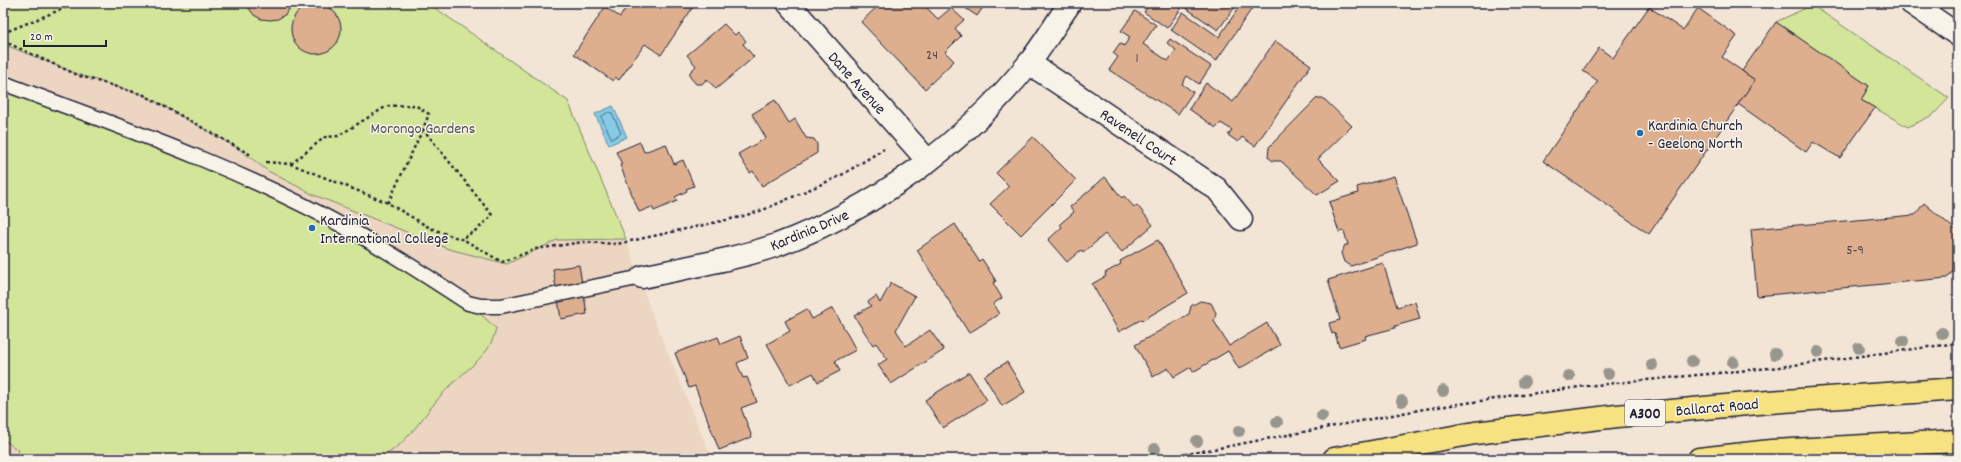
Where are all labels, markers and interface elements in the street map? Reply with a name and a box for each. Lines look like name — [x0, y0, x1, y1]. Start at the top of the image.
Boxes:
scale bar — [24, 22, 106, 48]
text: 20 m — [30, 29, 53, 46]
house number: 24 — [926, 46, 938, 66]
street label: Dane Avenue — [822, 47, 891, 120]
house number: 1 — [1135, 49, 1139, 69]
street label: Ravenell Court — [1094, 104, 1181, 172]
place label: Kardinia Church - Geelong North — [1648, 115, 1743, 156]
park label: Morongo Gardens — [371, 118, 476, 141]
marker: Kardinia Church - Geelong North — [1635, 128, 1645, 138]
street label: Kardinia Drive — [767, 204, 853, 258]
place label: Kardinia International College — [320, 210, 448, 251]
marker: Kardinia International College — [307, 223, 317, 233]
house number: 5-9 — [1846, 241, 1864, 261]
street label: Ballarat Road — [1675, 393, 1760, 424]
road number: A300 — [1625, 400, 1665, 426]

